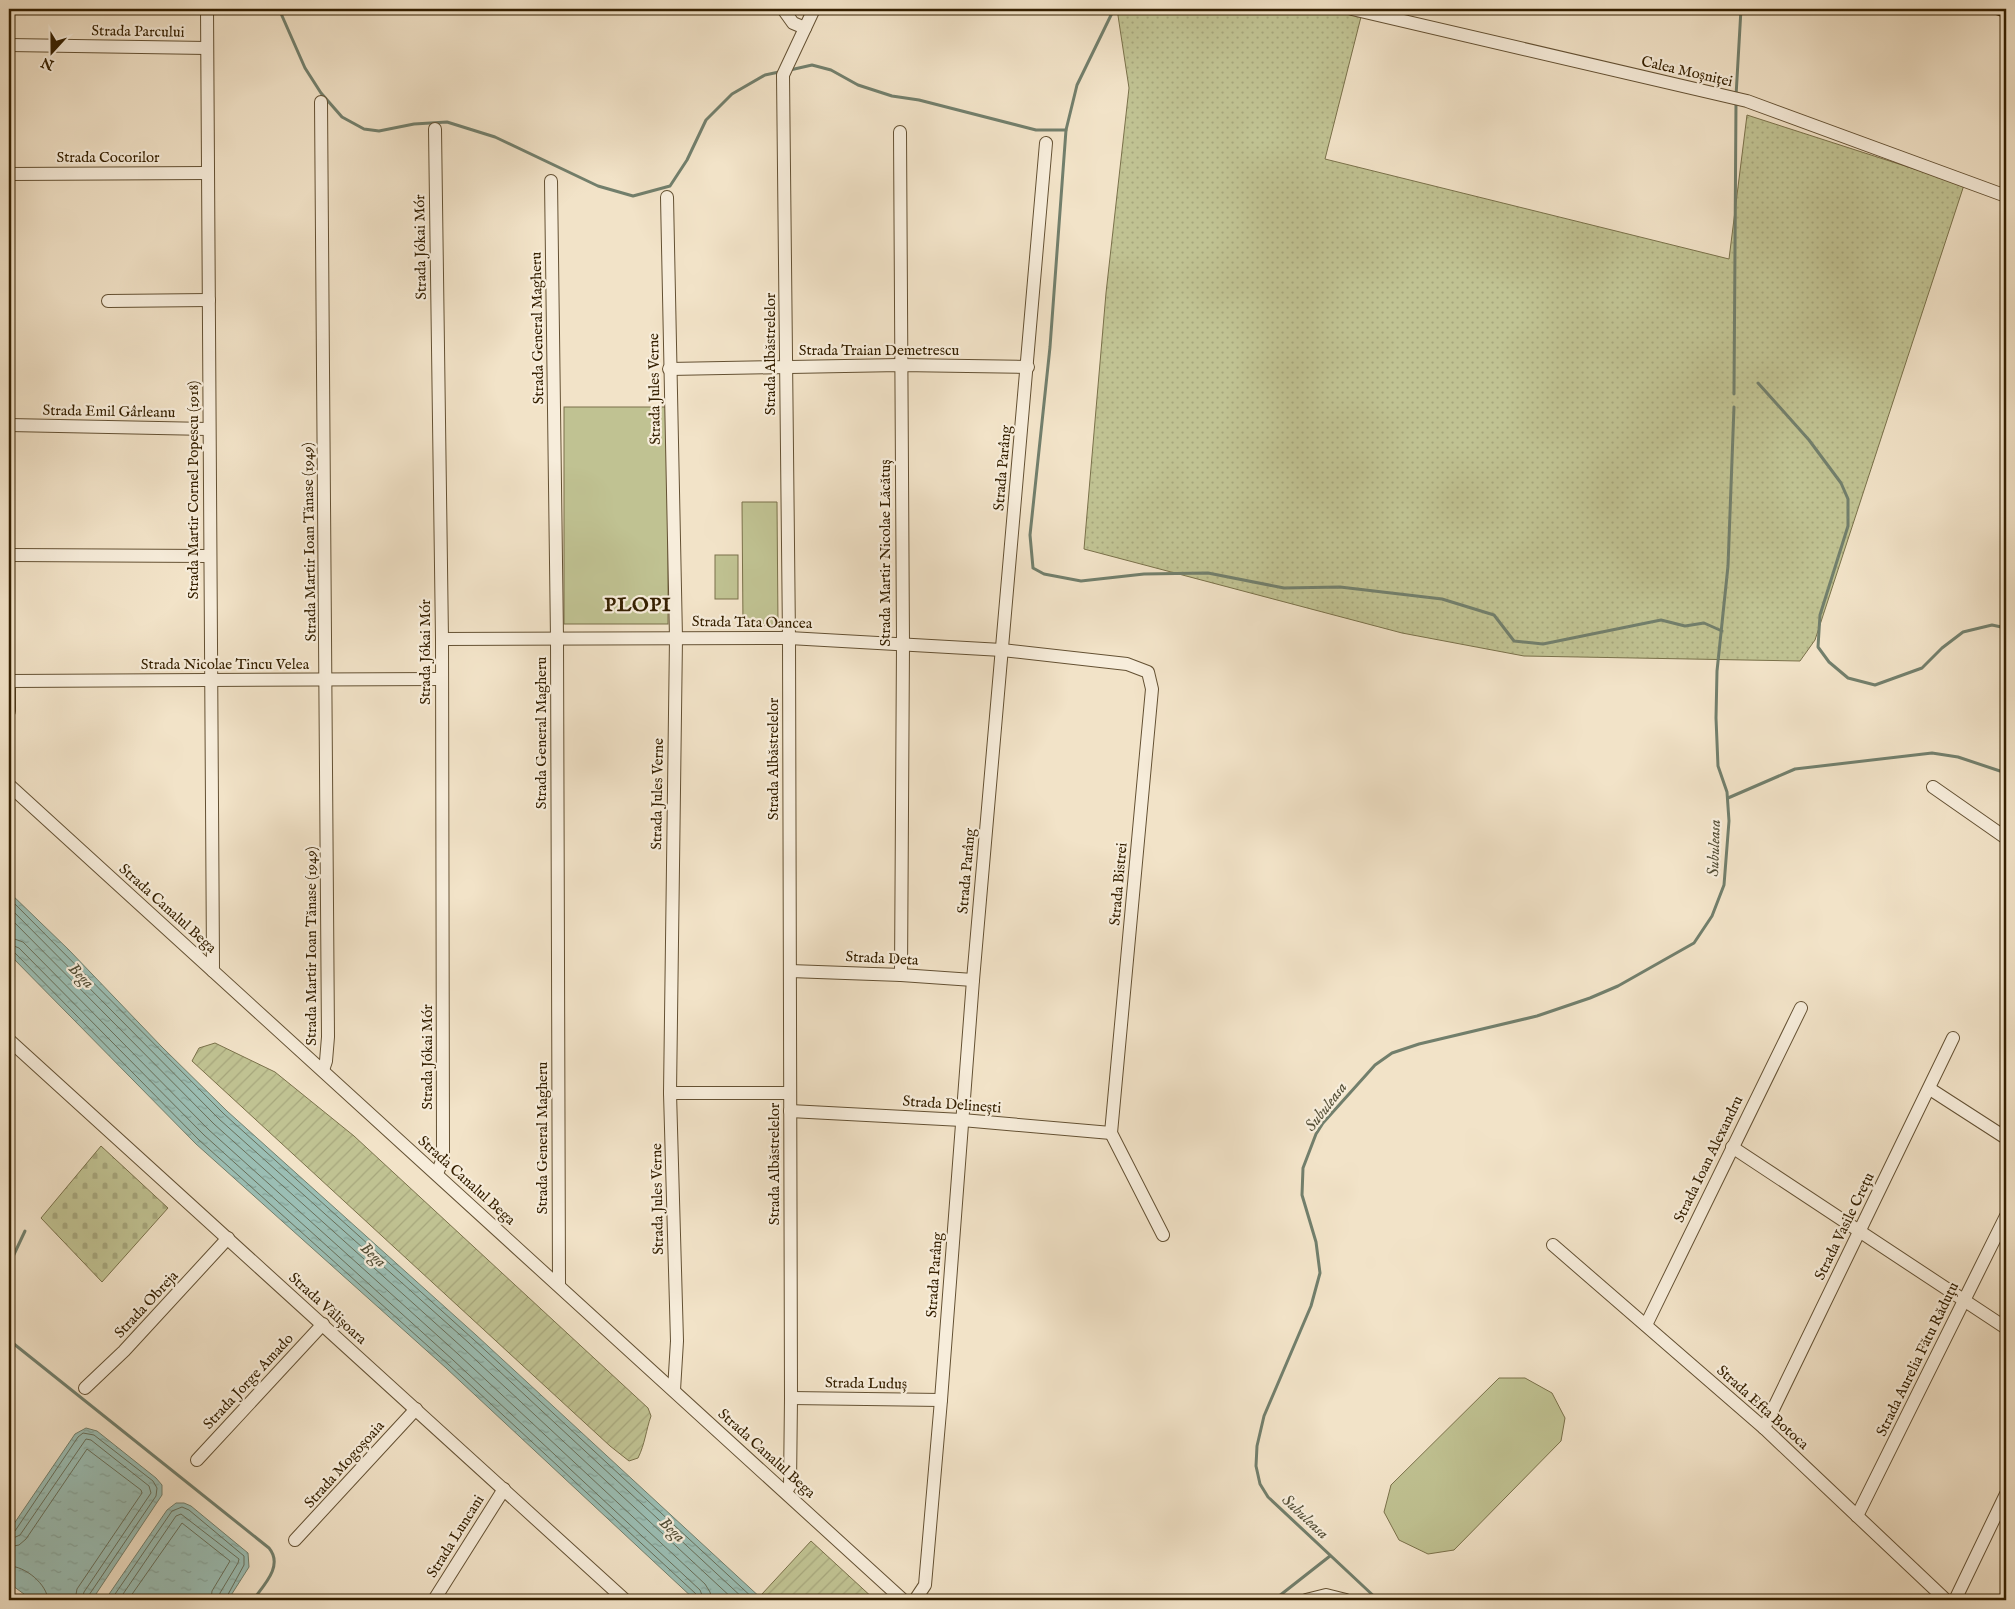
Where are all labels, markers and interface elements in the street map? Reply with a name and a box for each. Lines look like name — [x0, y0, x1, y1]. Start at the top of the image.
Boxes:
street label: Strada Parcului — [91, 21, 185, 42]
north arrow — [28, 28, 78, 78]
street label: Calea Moșniței — [1639, 52, 1734, 91]
text: N — [39, 53, 58, 74]
street label: Strada Cocorilor — [57, 148, 160, 167]
street label: Strada Jókai Mór — [410, 194, 431, 300]
street label: Strada General Magheru — [527, 251, 548, 404]
street label: Strada Albăstrelelor — [761, 292, 780, 415]
street label: Strada Jules Verne — [644, 333, 665, 445]
street label: Strada Traian Demetrescu — [799, 341, 959, 360]
street label: Strada Martir Cornel Popescu (1918) — [184, 381, 203, 599]
street label: Strada Emil Gârleanu — [42, 401, 176, 422]
street label: Strada Parâng — [989, 424, 1016, 512]
street label: Strada Martir Ioan Tănase (1949) — [298, 442, 321, 642]
street label: Strada Martir Nicolae Lăcătuș — [876, 460, 895, 646]
district label: PLOPI — [604, 593, 672, 618]
street label: Strada Jókai Mór — [416, 599, 435, 705]
street label: Strada Tata Oancea — [692, 612, 813, 633]
street label: Strada Nicolae Tincu Velea — [141, 655, 310, 674]
street label: Strada General Magheru — [532, 657, 551, 809]
street label: Strada Albăstrelelor — [764, 697, 783, 820]
street label: Strada Jules Verne — [647, 738, 668, 850]
water label: Subuleasa — [1704, 819, 1726, 877]
street label: Strada Parâng — [953, 827, 980, 915]
street label: Strada Bistrei — [1105, 842, 1132, 926]
street label: Strada Martir Ioan Tănase (1949) — [302, 846, 321, 1046]
street label: Strada Canalul Bega — [115, 860, 221, 958]
street label: Strada Deta — [845, 947, 920, 970]
water label: Bega — [63, 959, 98, 994]
street label: Strada Jókai Mór — [418, 1004, 437, 1110]
street label: Strada General Magheru — [533, 1062, 552, 1214]
water label: Subuleasa — [1301, 1079, 1352, 1136]
street label: Strada Delinești — [902, 1092, 1002, 1117]
street label: Strada Ioan Alexandru — [1669, 1092, 1748, 1226]
street label: Strada Albăstrelelor — [765, 1102, 784, 1225]
street label: Strada Canalul Bega — [414, 1132, 520, 1230]
street label: Strada Jules Verne — [647, 1143, 668, 1255]
street label: Strada Vasile Crețu — [1810, 1169, 1879, 1283]
street label: Strada Parâng — [922, 1231, 947, 1318]
water label: Bega — [355, 1239, 390, 1272]
street label: Strada Obreja — [110, 1266, 183, 1342]
street label: Strada Vălișoara — [285, 1268, 371, 1349]
street label: Strada Aurelia Fătu Răduțu — [1872, 1279, 1963, 1439]
street label: Strada Jorge Amado — [199, 1329, 298, 1433]
street label: Strada Efta Botoca — [1713, 1361, 1813, 1454]
street label: Strada Luduș — [825, 1373, 907, 1394]
street label: Strada Canalul Bega — [714, 1405, 820, 1503]
street label: Strada Mogoșoaia — [300, 1416, 389, 1512]
street label: Strada Luncani — [422, 1491, 488, 1581]
water label: Subuleasa — [1277, 1491, 1332, 1544]
water label: Bega — [654, 1513, 689, 1547]

